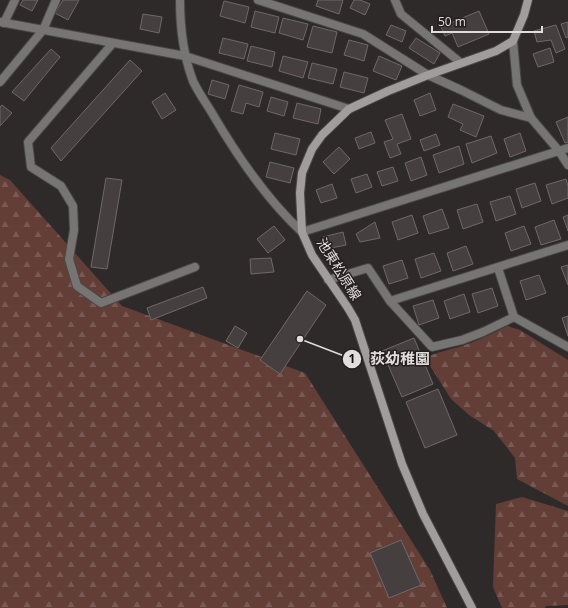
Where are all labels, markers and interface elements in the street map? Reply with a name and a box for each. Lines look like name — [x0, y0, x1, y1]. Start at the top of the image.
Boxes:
scale bar — [432, 8, 542, 34]
text: 50 m — [438, 13, 466, 30]
street label: 池東松原線 — [313, 234, 366, 303]
callout: 荻幼稚園 — [342, 345, 438, 372]
text: 荻幼稚園 — [370, 348, 430, 368]
text: 1 — [349, 350, 355, 367]

